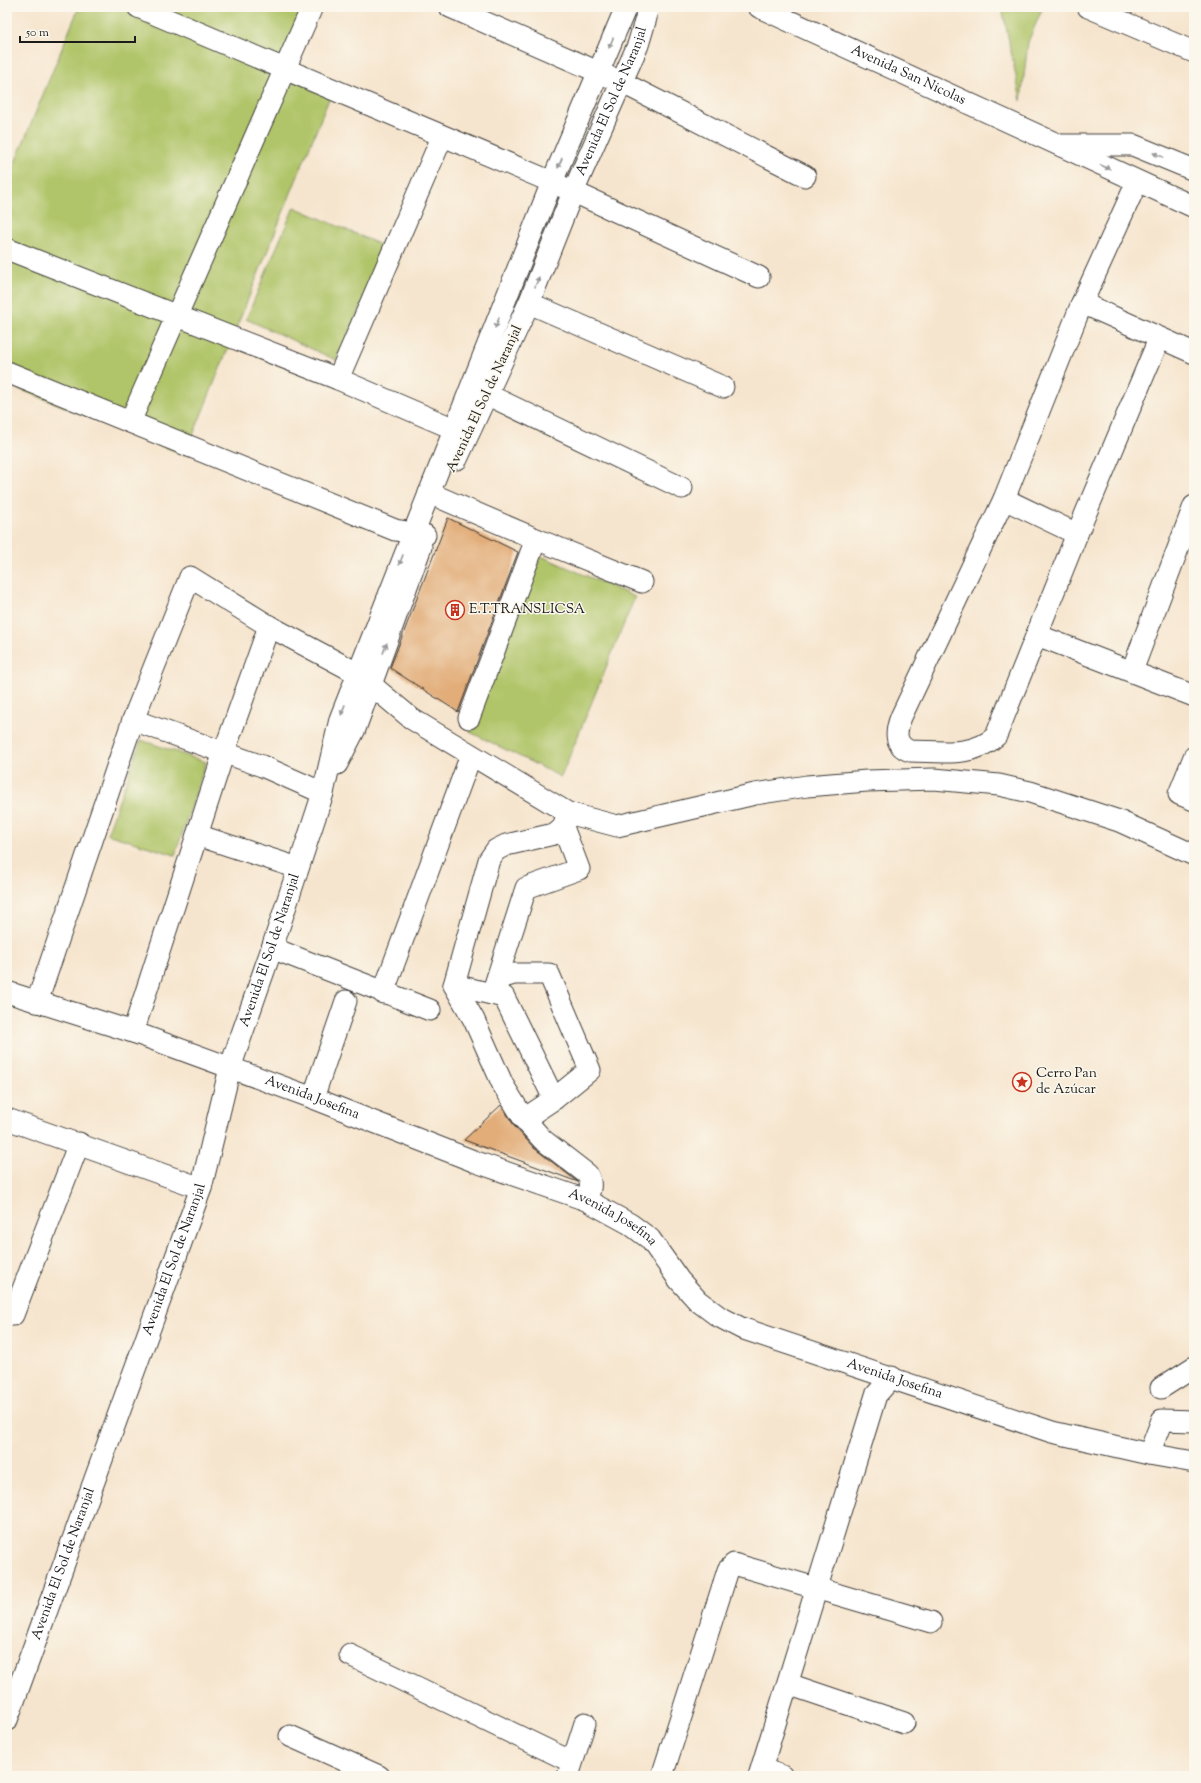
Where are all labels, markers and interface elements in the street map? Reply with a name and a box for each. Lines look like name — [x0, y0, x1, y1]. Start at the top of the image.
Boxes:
scale bar — [20, 18, 135, 44]
text: 50 m — [25, 24, 49, 42]
street label: Avenida El Sol de Naranjal — [571, 24, 653, 179]
one-way arrow — [607, 37, 613, 49]
street label: Avenida San Nicolas — [847, 40, 969, 111]
one-way arrow — [1152, 152, 1164, 158]
one-way arrow — [557, 157, 563, 169]
one-way arrow — [1099, 164, 1110, 170]
one-way arrow — [534, 277, 540, 288]
one-way arrow — [493, 317, 499, 329]
street label: Avenida El Sol de Naranjal — [442, 322, 528, 476]
one-way arrow — [398, 555, 404, 567]
building icon: E.T.TRANSLICSA — [444, 599, 466, 621]
place label: E.T.TRANSLICSA — [469, 600, 586, 620]
one-way arrow — [382, 641, 388, 653]
one-way arrow — [340, 704, 346, 716]
street label: Avenida El Sol de Naranjal — [235, 871, 306, 1030]
place label: Cerro Pan de Azúcar — [1036, 1064, 1097, 1100]
street label: Avenida Josefina — [262, 1071, 363, 1125]
place icon: Cerro Pan de Azúcar — [1011, 1071, 1033, 1093]
street label: Avenida El Sol de Naranjal — [138, 1182, 212, 1338]
street label: Avenida Josefina — [565, 1185, 662, 1250]
street label: Avenida Josefina — [844, 1354, 946, 1405]
street label: Avenida El Sol de Naranjal — [27, 1485, 101, 1643]

